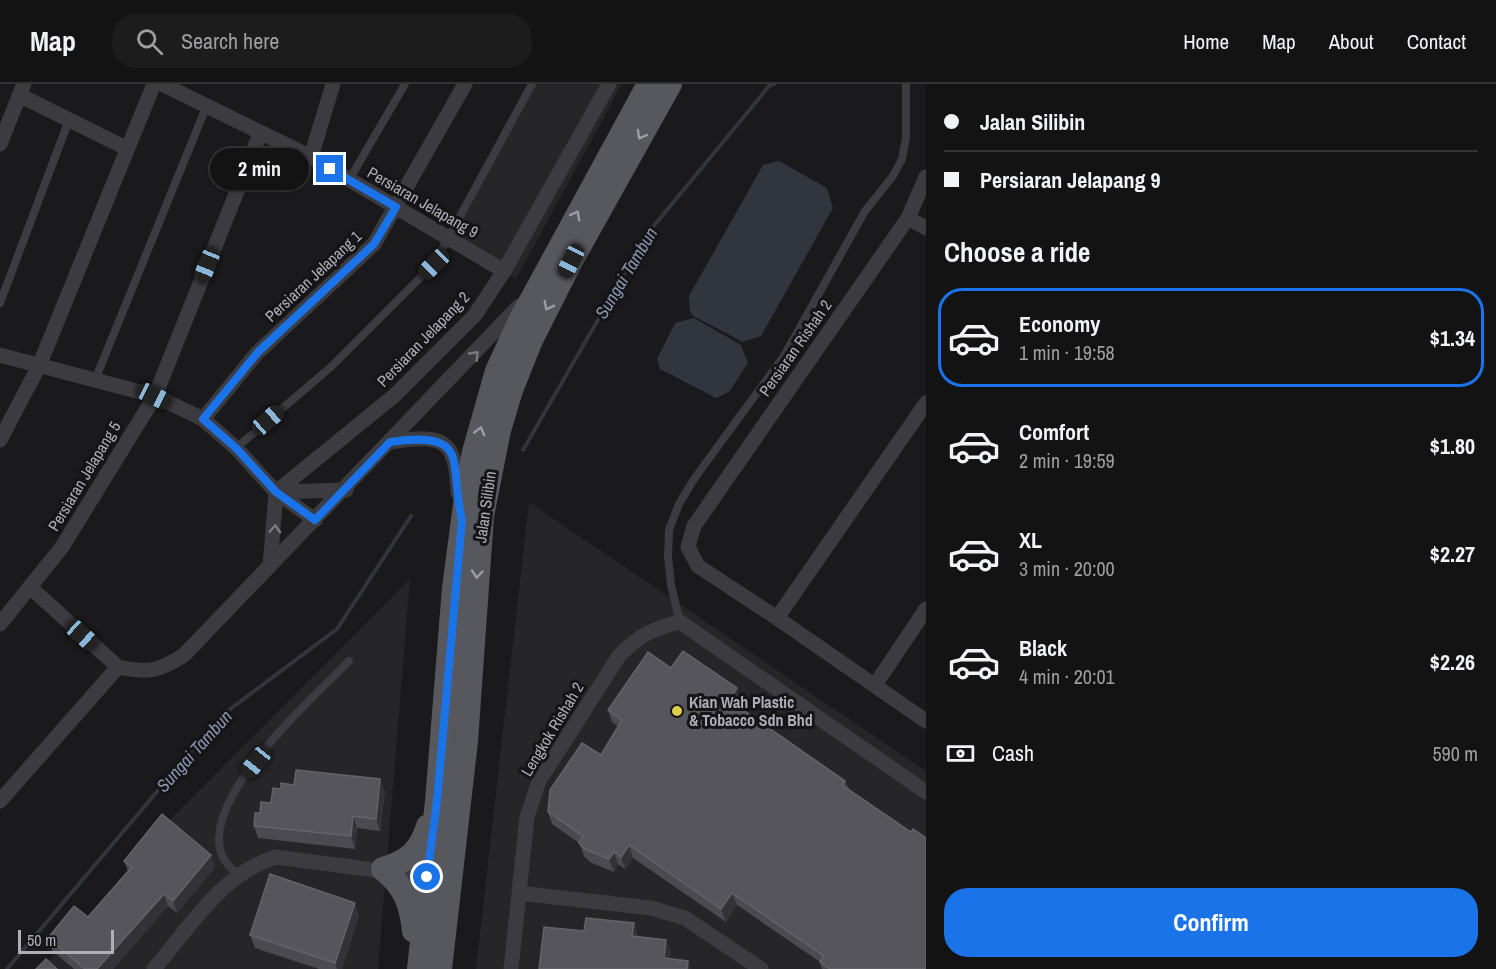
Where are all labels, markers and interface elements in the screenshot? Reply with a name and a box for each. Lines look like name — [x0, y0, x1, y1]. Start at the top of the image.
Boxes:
search box — [112, 14, 532, 68]
text: Map — [30, 22, 76, 60]
icon: search — [133, 25, 166, 58]
text: Search here — [181, 26, 279, 56]
text: Home — [1183, 27, 1229, 56]
text: Map — [1262, 27, 1296, 56]
text: About — [1329, 27, 1374, 56]
text: Contact — [1407, 27, 1466, 56]
text: Jalan Silibin — [980, 107, 1085, 137]
one-way arrow — [637, 129, 648, 139]
callout: 2 min — [210, 148, 309, 190]
text: 2 min — [238, 155, 281, 182]
route end — [316, 155, 343, 182]
street label: Persiaran Jelapang 9 — [363, 161, 483, 243]
text: Persiaran Jelapang 9 — [980, 165, 1161, 195]
one-way arrow — [569, 211, 580, 221]
water label: Sungai Tambun — [589, 223, 663, 323]
street label: Persiaran Jelapang 1 — [260, 225, 367, 327]
text: Choose a ride — [944, 234, 1090, 270]
car — [555, 241, 587, 281]
car — [192, 245, 222, 285]
car — [415, 245, 453, 283]
street label: Persiaran Jelapang 2 — [372, 286, 474, 392]
street label: Persiaran Rishah 2 — [754, 295, 836, 401]
one-way arrow — [544, 300, 555, 311]
text: Economy — [1019, 309, 1100, 339]
icon: car — [947, 311, 1001, 365]
text: $1.34 — [1430, 323, 1475, 353]
text: 1 min · 19:58 — [1019, 339, 1115, 366]
one-way arrow — [468, 352, 479, 362]
car — [134, 380, 174, 412]
car — [249, 401, 287, 439]
street label: Persiaran Jelapang 5 — [42, 417, 126, 535]
text: Comfort — [1019, 417, 1089, 447]
icon: car — [947, 419, 1001, 473]
one-way arrow — [472, 426, 485, 436]
text: $1.80 — [1430, 431, 1475, 461]
text: 2 min · 19:59 — [1019, 447, 1115, 474]
street label: Jalan Silibin — [469, 470, 501, 544]
one-way arrow — [268, 525, 281, 534]
text: XL — [1019, 525, 1042, 555]
icon: car — [947, 527, 1001, 581]
text: $2.27 — [1430, 539, 1475, 569]
text: 3 min · 20:00 — [1019, 555, 1115, 582]
one-way arrow — [471, 569, 484, 578]
car — [63, 616, 101, 654]
text: Black — [1019, 633, 1067, 663]
icon: car — [947, 635, 1001, 689]
text: $2.26 — [1430, 647, 1475, 677]
text: 4 min · 20:01 — [1019, 663, 1115, 690]
street label: Lengkok Rishah 2 — [515, 678, 589, 780]
place label: Kian Wah Plastic & Tobacco Sdn Bhd — [689, 691, 813, 731]
water label: Sungai Tambun — [150, 704, 238, 798]
marker: Kian Wah Plastic & Tobacco Sdn Bhd — [670, 704, 684, 718]
icon: cash — [944, 737, 977, 770]
text: Cash — [992, 738, 1034, 768]
text: 590 m — [1432, 740, 1478, 767]
car — [238, 742, 274, 782]
route start — [413, 863, 440, 890]
button: Confirm — [944, 888, 1478, 957]
scale bar — [18, 927, 114, 954]
text: 50 m — [27, 929, 56, 951]

